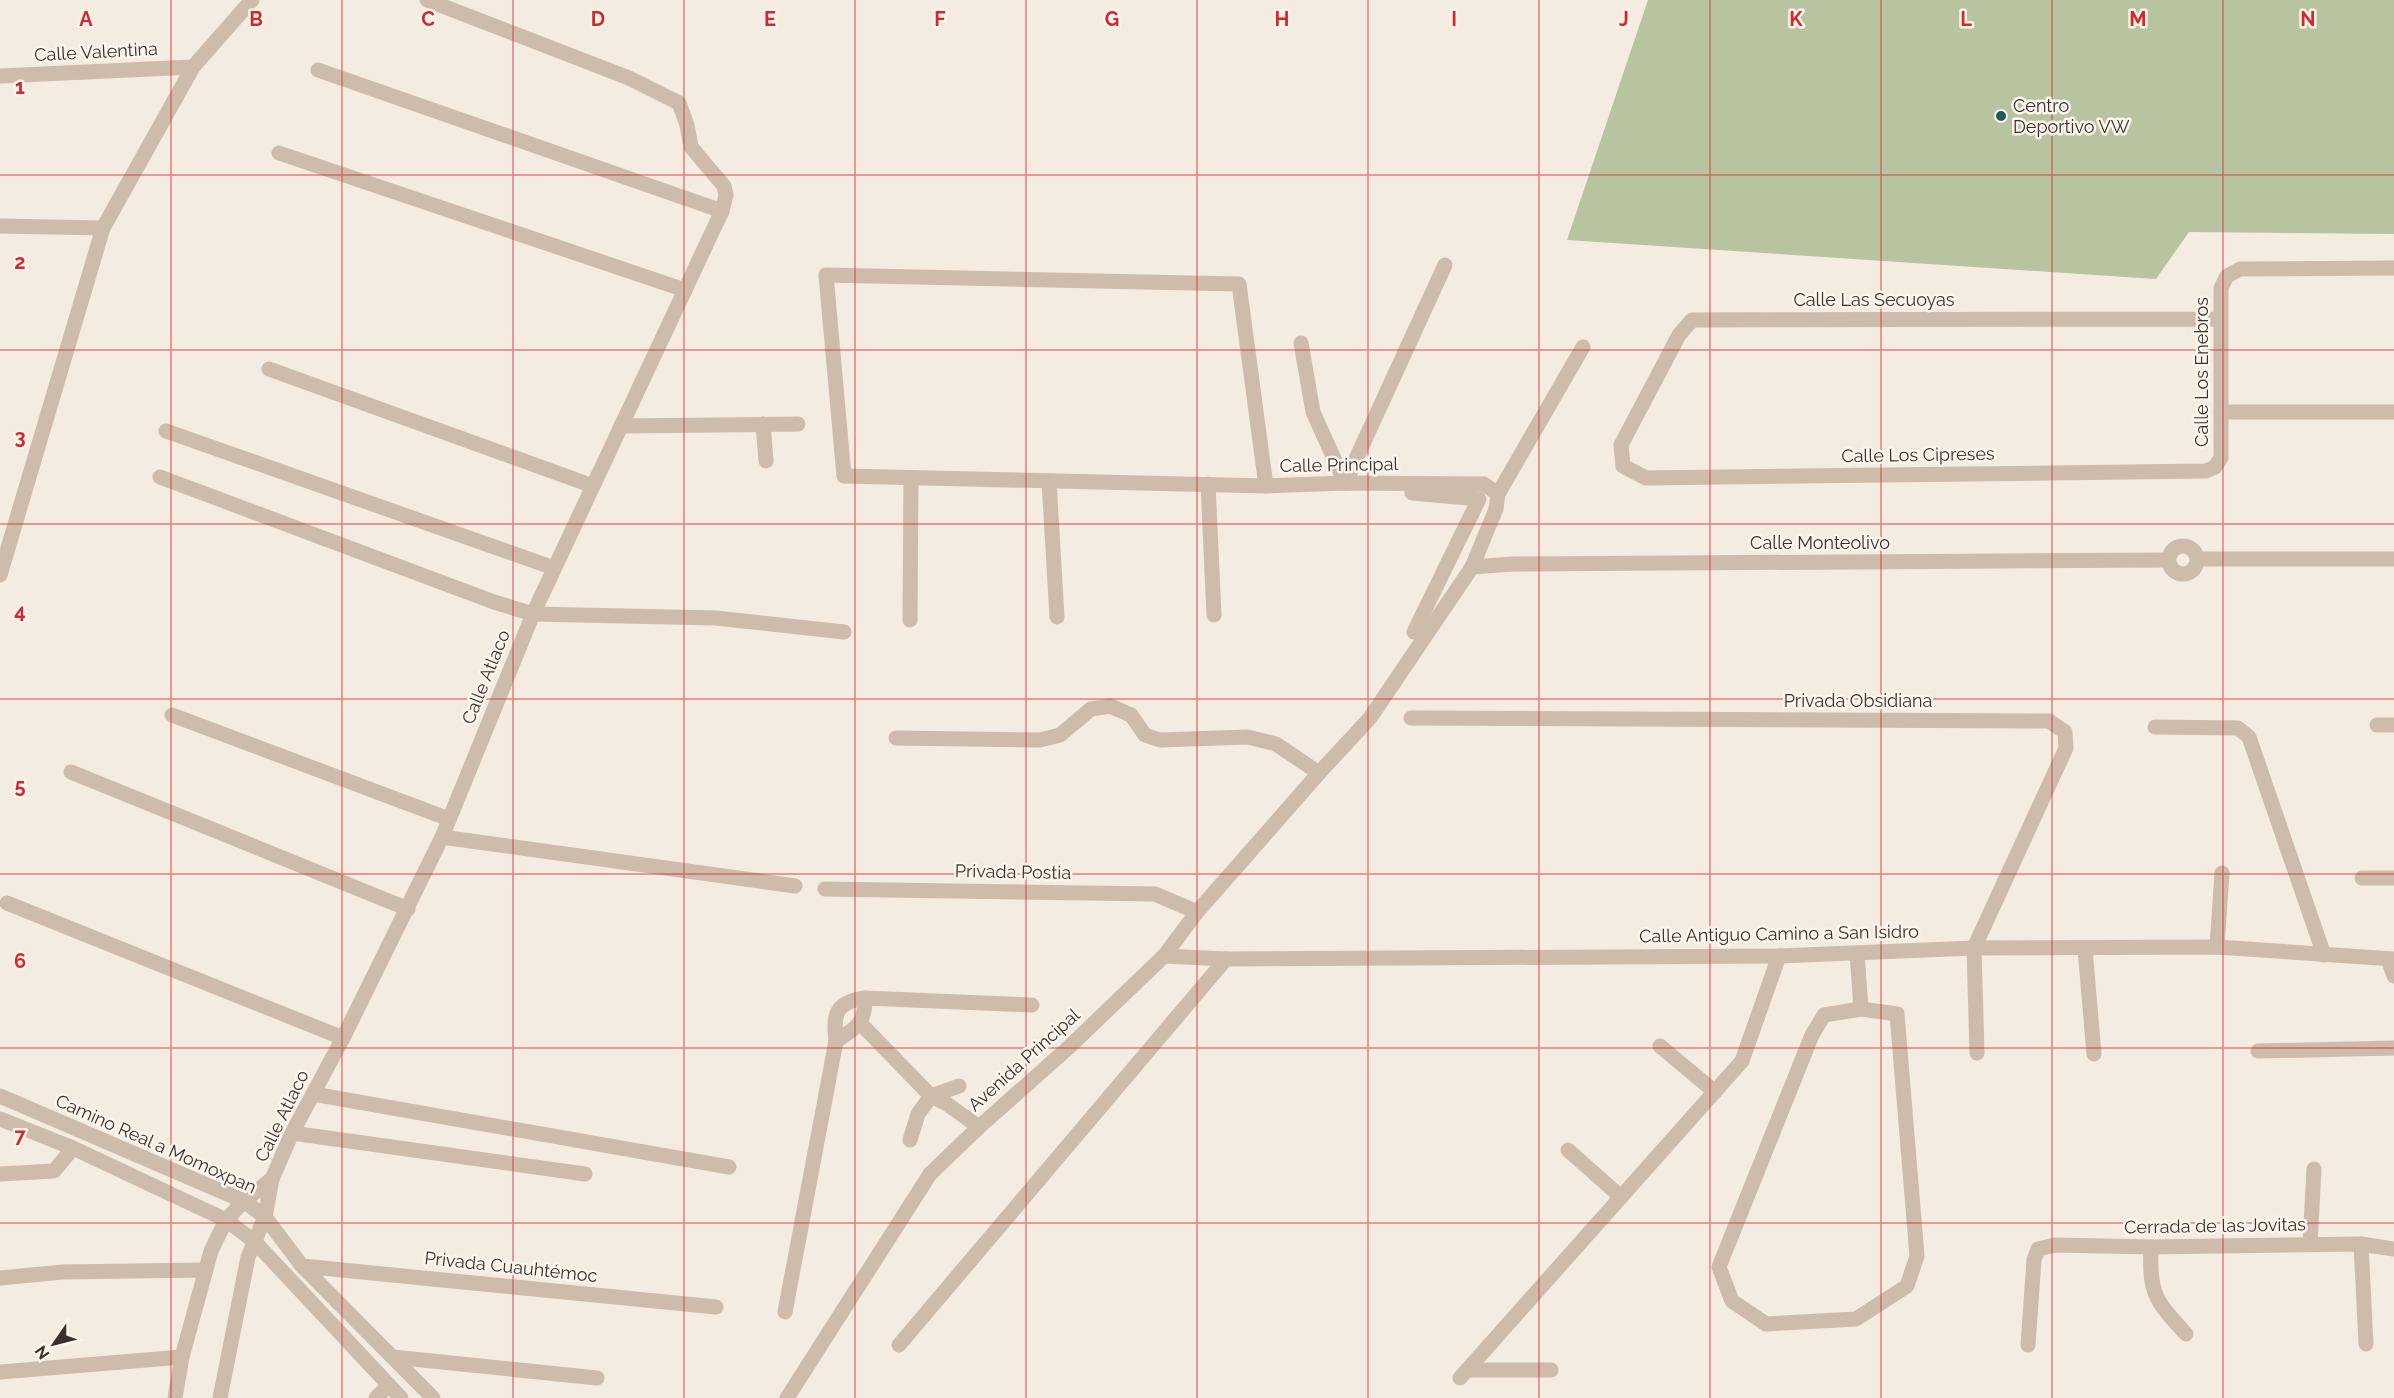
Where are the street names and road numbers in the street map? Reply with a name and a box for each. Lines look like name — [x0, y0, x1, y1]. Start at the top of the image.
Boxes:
street label: Calle Valentina — [34, 38, 158, 65]
street label: Calle Las Secuoyas — [1793, 289, 1955, 310]
street label: Calle Los Enebros — [2191, 297, 2212, 447]
street label: Calle Los Cipreses — [1841, 443, 1995, 466]
street label: Calle Principal — [1279, 453, 1399, 476]
street label: Calle Monteolivo — [1750, 532, 1890, 553]
street label: Calle Atlaco — [457, 626, 514, 727]
street label: Privada Obsidiana — [1784, 690, 1932, 711]
street label: Privada Postia — [955, 860, 1071, 883]
street label: Calle Antiguo Camino a San Isidro — [1639, 921, 1919, 946]
street label: Avenida Principal — [964, 1004, 1084, 1115]
street label: Calle Atlaco — [250, 1066, 313, 1165]
street label: Camino Real a Momoxpan — [53, 1090, 260, 1197]
street label: Cerrada de las Jovitas — [2124, 1213, 2306, 1238]
street label: Privada Cuauhtémoc — [424, 1247, 599, 1286]

